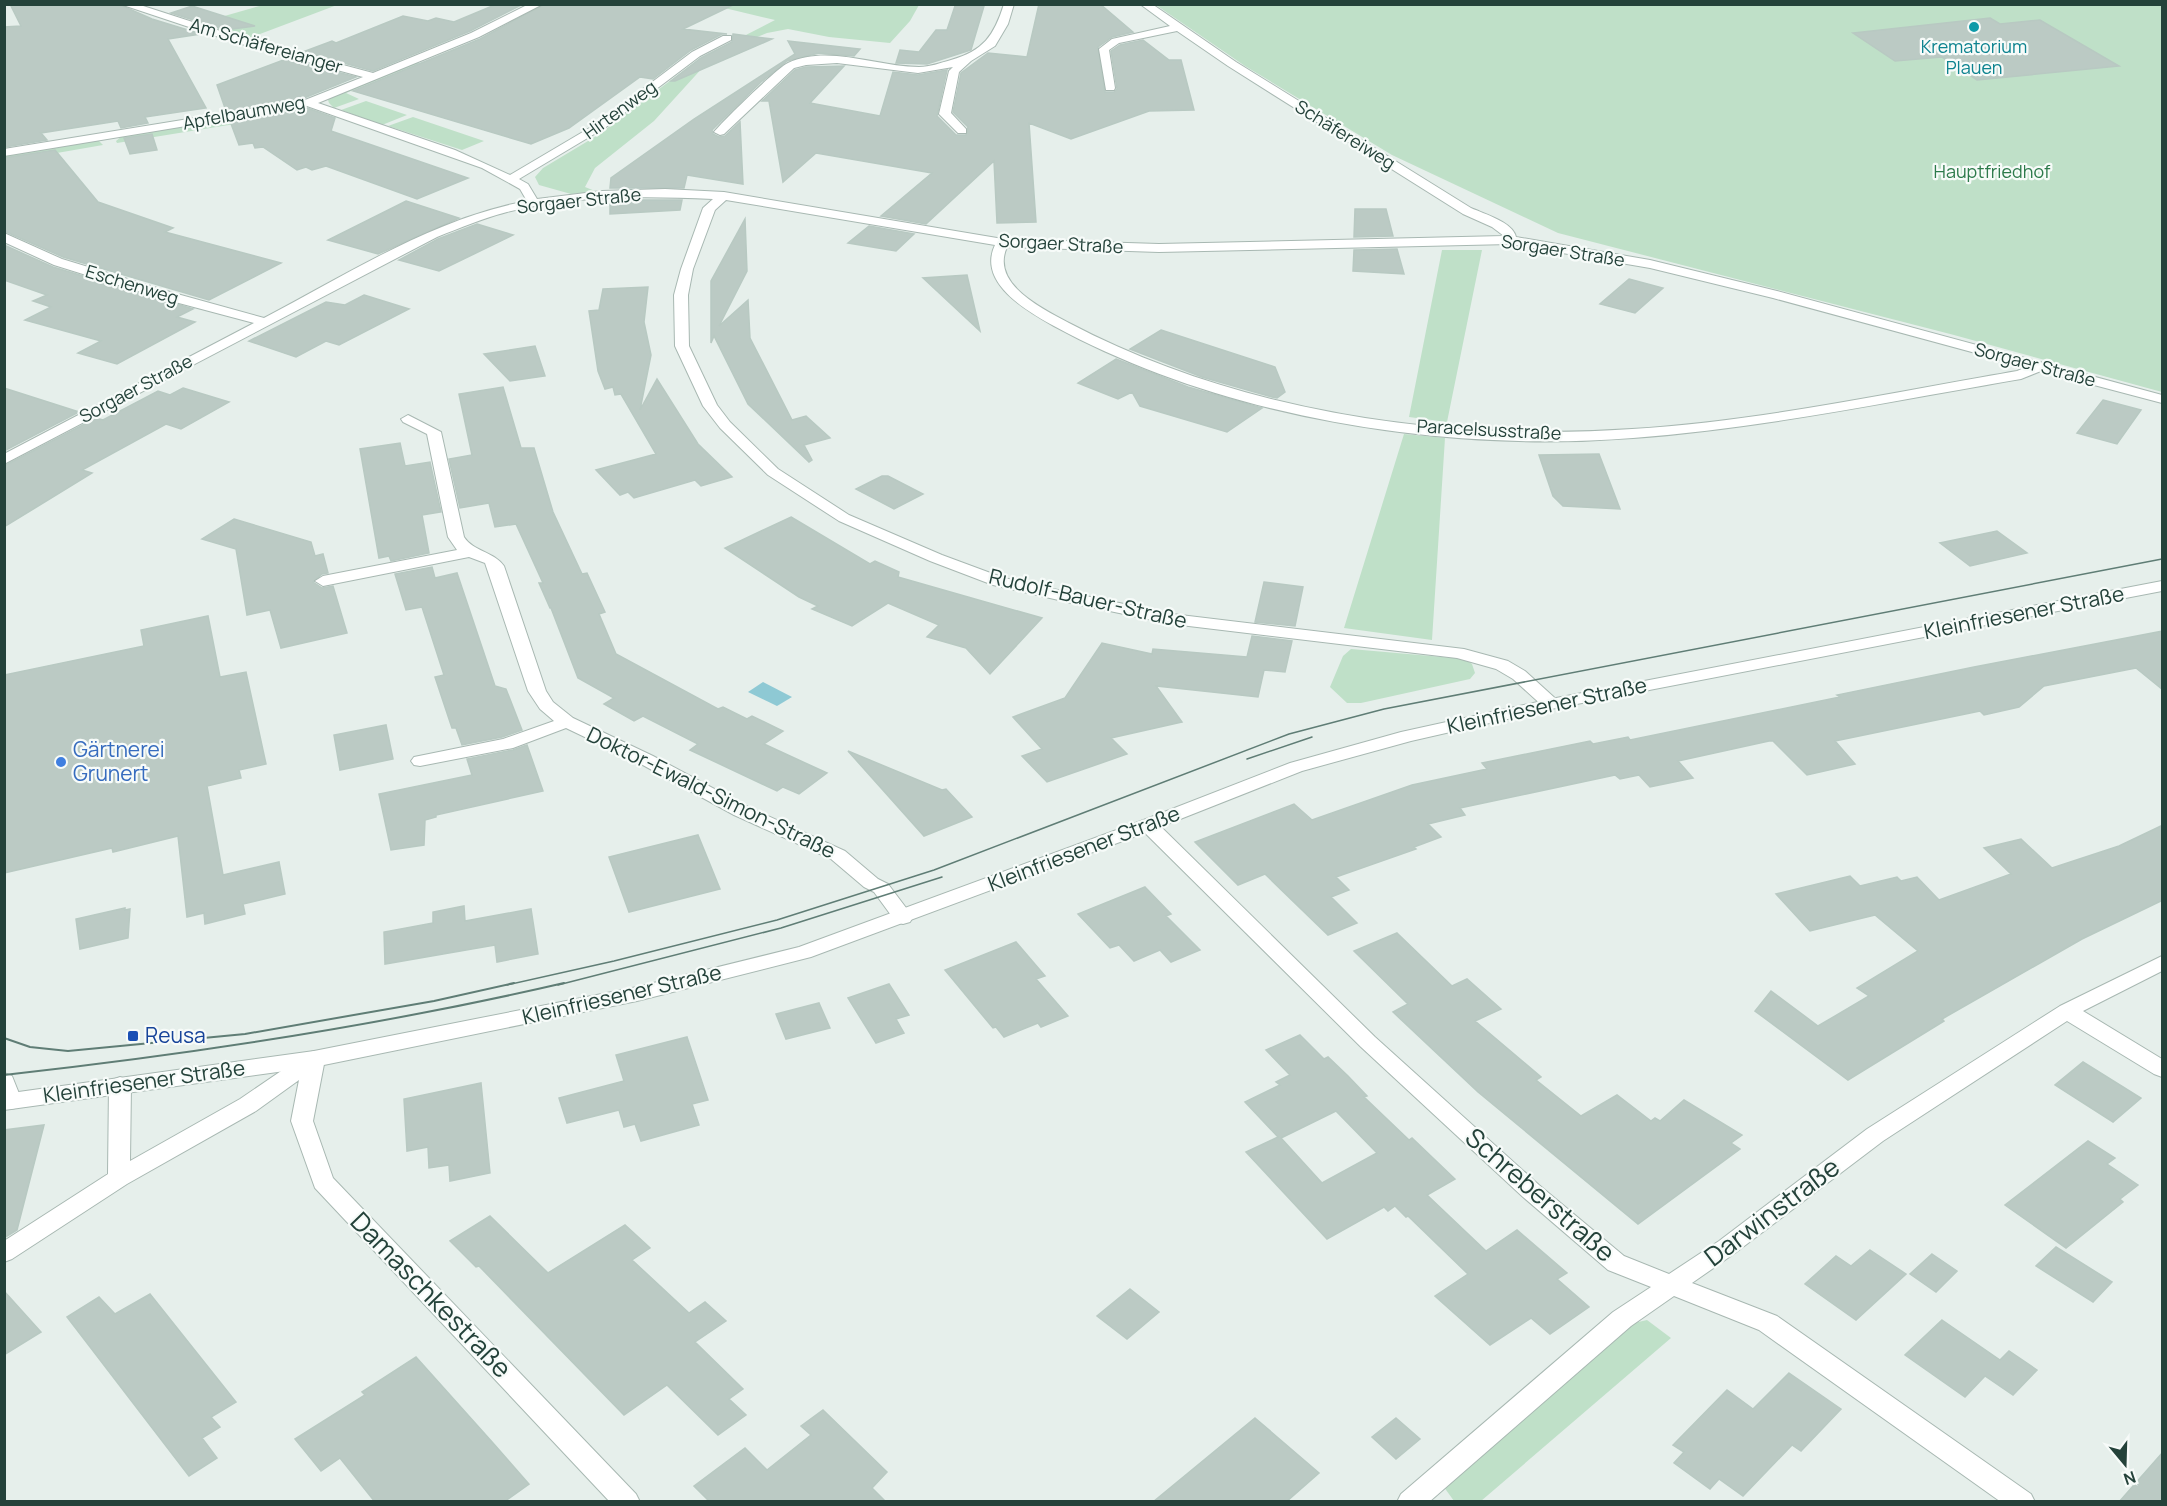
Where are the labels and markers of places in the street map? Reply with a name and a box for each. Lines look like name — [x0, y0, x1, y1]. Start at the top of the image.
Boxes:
marker: Krematorium Plauen — [1967, 20, 1981, 34]
place label: Krematorium Plauen — [1921, 34, 2027, 79]
place label: Gärtnerei Grunert — [73, 735, 165, 787]
marker: Gärtnerei Grunert — [54, 755, 68, 769]
place label: Reusa — [145, 1021, 206, 1049]
marker: Reusa — [126, 1029, 140, 1043]

